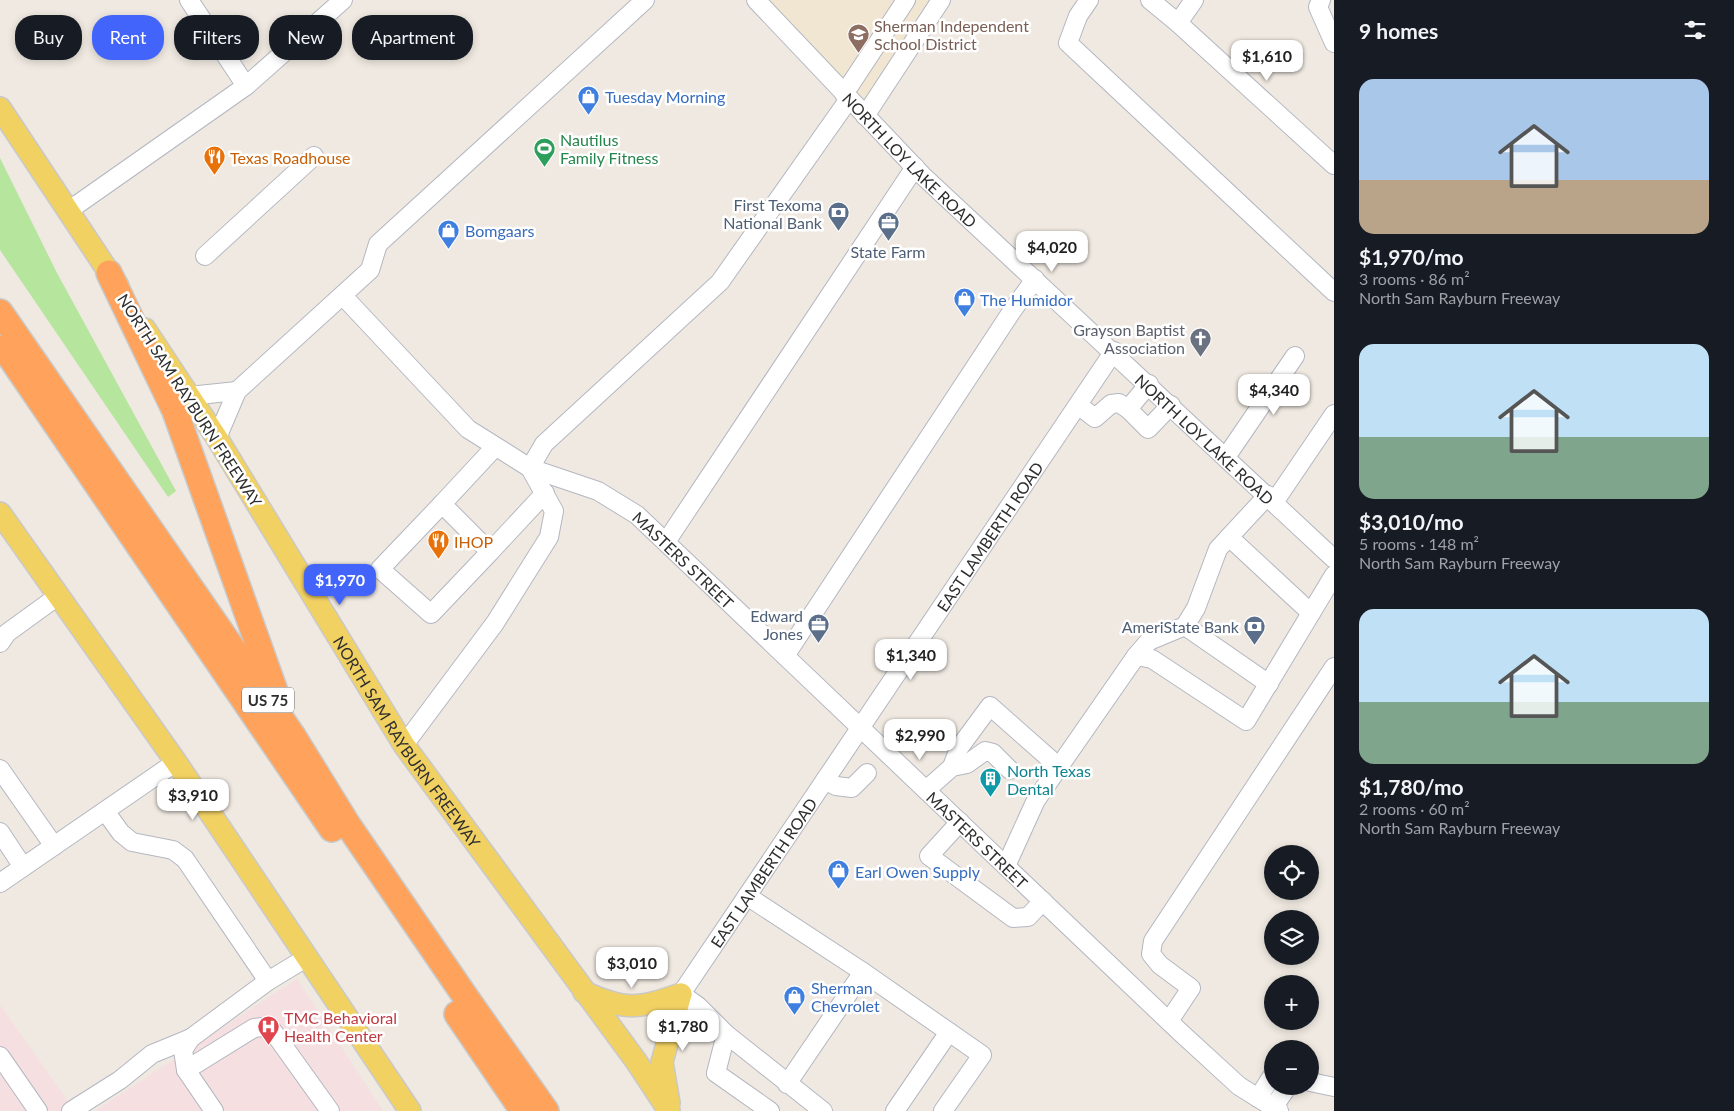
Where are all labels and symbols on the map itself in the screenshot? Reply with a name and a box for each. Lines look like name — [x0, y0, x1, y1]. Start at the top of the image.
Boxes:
place label: Sherman Independent School District — [874, 16, 1029, 53]
school or university icon: Sherman Independent School District — [846, 22, 870, 53]
pin: $1,610 — [1226, 39, 1308, 82]
shop icon: Tuesday Morning — [577, 84, 601, 115]
place label: Tuesday Morning — [605, 87, 725, 106]
street label: NORTH LOY LAKE ROAD — [839, 88, 981, 231]
place label: Nautilus Family Fitness — [560, 130, 658, 167]
sports icon: Nautilus Family Fitness — [532, 136, 556, 167]
restaurant icon: Texas Roadhouse — [202, 145, 226, 176]
place label: Texas Roadhouse — [230, 148, 351, 167]
place label: First Texoma National Bank — [723, 195, 823, 232]
bank icon: First Texoma National Bank — [826, 201, 850, 232]
office icon: State Farm — [876, 210, 900, 241]
shop icon: Bomgaars — [437, 218, 461, 249]
place label: Bomgaars — [465, 221, 534, 240]
pin: $4,020 — [1011, 230, 1093, 273]
place label: State Farm — [851, 242, 926, 261]
shop icon: The Humidor — [952, 287, 976, 318]
street label: NORTH SAM RAYBURN FREEWAY — [114, 290, 266, 510]
place label: The Humidor — [980, 290, 1073, 309]
place label: Grayson Baptist Association — [1073, 320, 1185, 357]
church icon: Grayson Baptist Association — [1189, 326, 1213, 357]
street label: NORTH LOY LAKE ROAD — [1132, 370, 1278, 508]
pin: $4,340 — [1233, 374, 1315, 416]
street label: EAST LAMBERTH ROAD — [932, 458, 1046, 615]
street label: MASTERS STREET — [629, 507, 738, 612]
restaurant icon: IHOP — [426, 529, 450, 560]
place label: IHOP — [454, 532, 494, 551]
pin: $1,970 — [299, 564, 381, 606]
place label: Edward Jones — [750, 606, 803, 643]
office icon: Edward Jones — [807, 612, 831, 643]
bank icon: AmeriState Bank — [1243, 614, 1267, 645]
place label: AmeriState Bank — [1122, 617, 1240, 636]
street label: NORTH SAM RAYBURN FREEWAY — [330, 632, 485, 851]
pin: $1,340 — [870, 638, 952, 681]
road number: US 75 — [242, 688, 294, 712]
pin: $2,990 — [879, 718, 961, 761]
place label: North Texas Dental — [1007, 761, 1091, 798]
building icon: North Texas Dental — [979, 767, 1003, 798]
pin: $3,910 — [152, 778, 234, 821]
street label: MASTERS STREET — [923, 787, 1032, 892]
street label: EAST LAMBERTH ROAD — [706, 794, 820, 951]
shop icon: Earl Owen Supply — [827, 859, 851, 890]
place label: Earl Owen Supply — [855, 862, 981, 881]
pin: $3,010 — [591, 946, 673, 989]
place label: Sherman Chevrolet — [811, 978, 880, 1015]
shop icon: Sherman Chevrolet — [783, 984, 807, 1015]
place label: TMC Behavioral Health Center — [284, 1008, 397, 1045]
pin: $1,780 — [642, 1010, 724, 1052]
hospital icon: TMC Behavioral Health Center — [256, 1014, 280, 1045]

